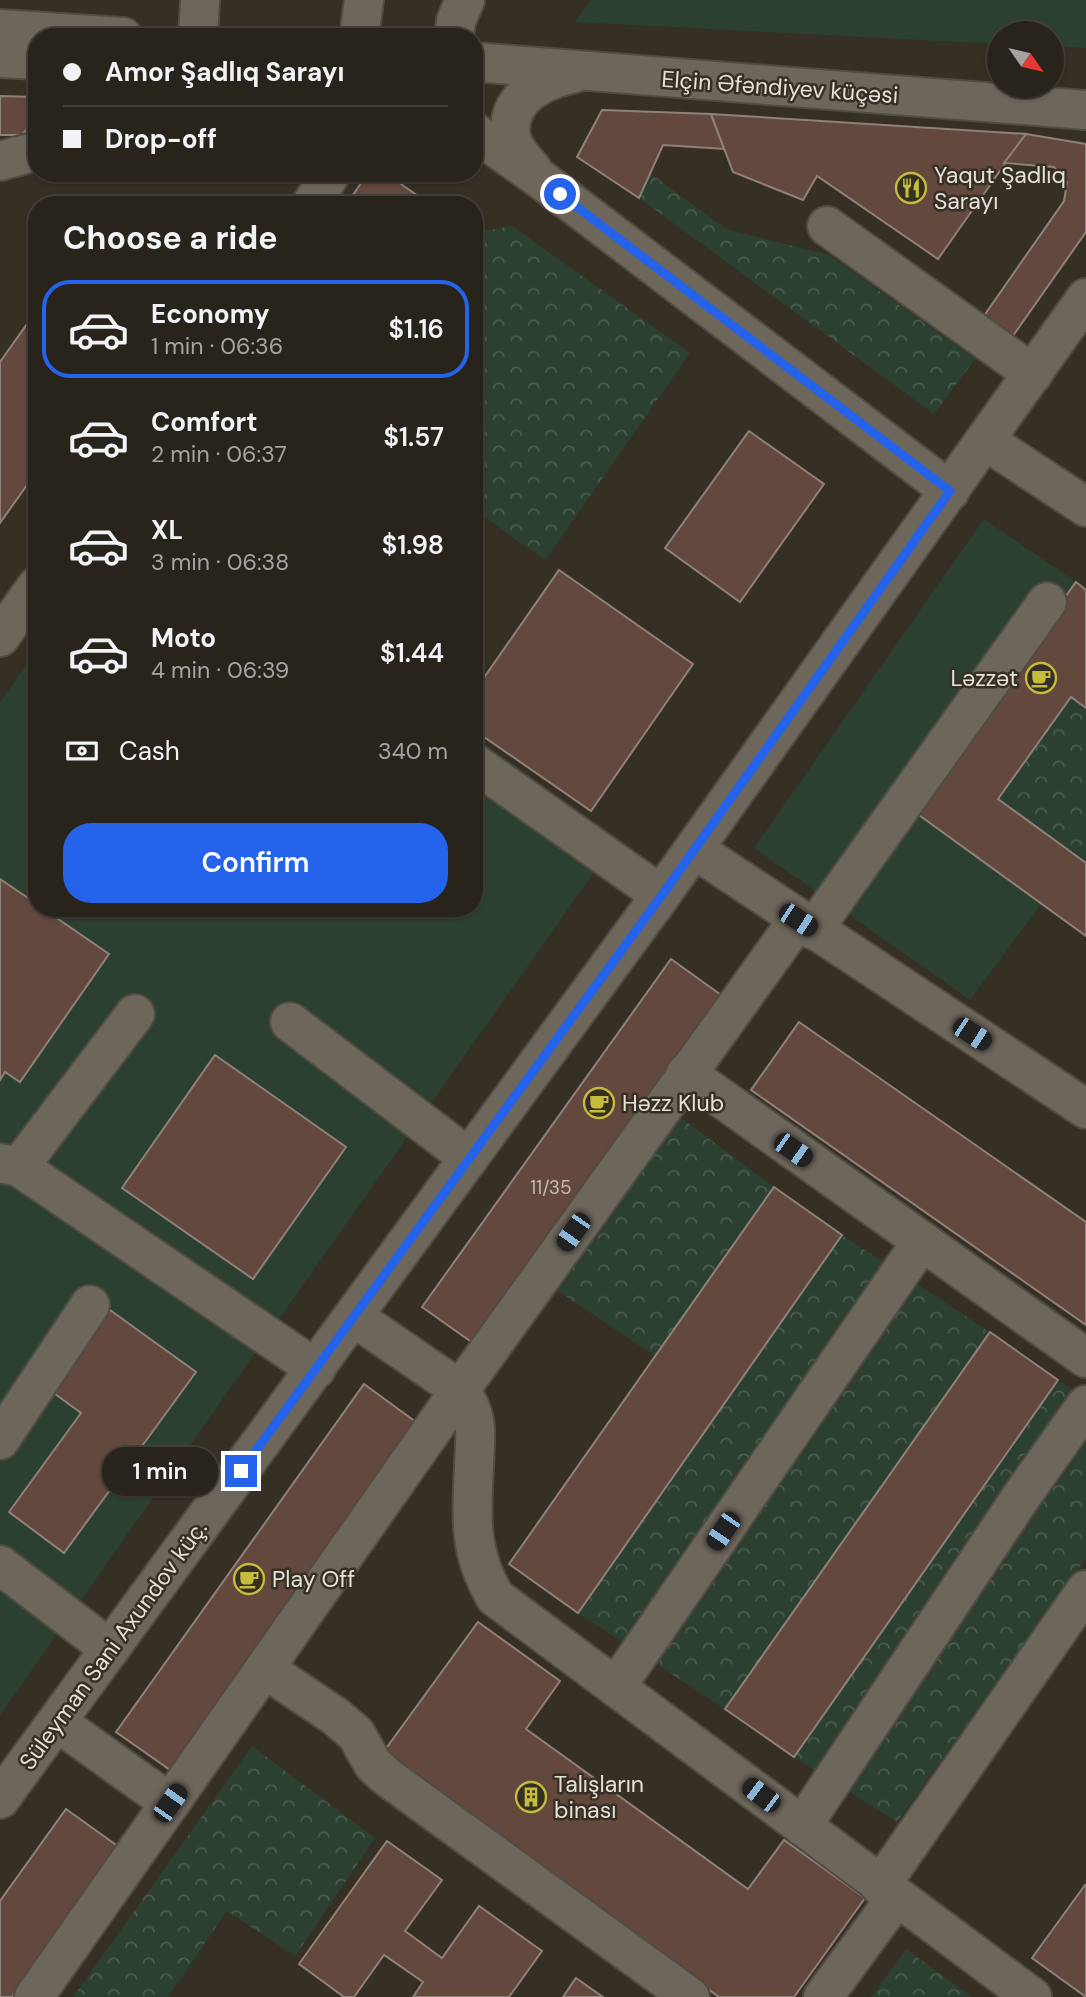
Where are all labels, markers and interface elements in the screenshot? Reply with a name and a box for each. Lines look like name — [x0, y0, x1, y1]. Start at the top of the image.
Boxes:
north arrow — [987, 21, 1064, 98]
map controls — [987, 21, 1064, 98]
text: Amor Şadlıq Sarayı — [105, 55, 345, 89]
street label: Elçin Əfəndiyev küçəsi — [661, 64, 899, 110]
text: Drop-off — [105, 122, 217, 156]
place label: Yaqut Şadlıq Sarayı — [934, 160, 1066, 216]
restaurant icon: Yaqut Şadlıq Sarayı — [894, 171, 928, 205]
route start — [544, 178, 576, 210]
text: Choose a ride — [63, 217, 278, 259]
text: Economy — [151, 297, 269, 331]
icon: car — [67, 298, 130, 361]
text: $1.16 — [389, 312, 444, 346]
text: 1 min · 06:36 — [151, 331, 283, 361]
text: Comfort — [151, 405, 257, 439]
icon: car — [67, 406, 130, 469]
text: $1.57 — [384, 420, 444, 454]
text: 2 min · 06:37 — [151, 439, 287, 469]
text: XL — [151, 513, 183, 547]
icon: car — [67, 514, 130, 577]
text: $1.98 — [382, 528, 444, 562]
text: 3 min · 06:38 — [151, 547, 289, 577]
text: Moto — [151, 621, 216, 655]
icon: car — [67, 622, 130, 685]
text: $1.44 — [380, 636, 444, 670]
text: 4 min · 06:39 — [151, 655, 289, 685]
cafe icon: Ləzzət — [1024, 661, 1058, 695]
place label: Ləzzət — [951, 663, 1018, 693]
icon: cash — [63, 732, 101, 770]
text: Cash — [119, 734, 180, 768]
text: 340 m — [378, 736, 448, 766]
button: Confirm — [63, 823, 448, 903]
car — [775, 900, 822, 940]
car — [949, 1014, 996, 1054]
cafe icon: Həzz Klub — [582, 1086, 616, 1120]
place label: Həzz Klub — [622, 1088, 724, 1118]
car — [770, 1129, 817, 1171]
house number: 11/35 — [530, 1175, 572, 1200]
car — [553, 1209, 594, 1255]
callout: 1 min — [101, 1446, 216, 1496]
route end — [225, 1455, 257, 1487]
text: 1 min — [133, 1456, 187, 1486]
car — [703, 1508, 744, 1554]
street label: Süleyman Sani Axundov küç. — [12, 1514, 214, 1776]
cafe icon: Play Off — [232, 1562, 266, 1596]
place label: Play Off — [272, 1564, 355, 1594]
place label: Talışların binası — [554, 1769, 644, 1825]
car — [738, 1774, 785, 1816]
car — [150, 1780, 191, 1826]
building icon: Talışların binası — [514, 1780, 548, 1814]

